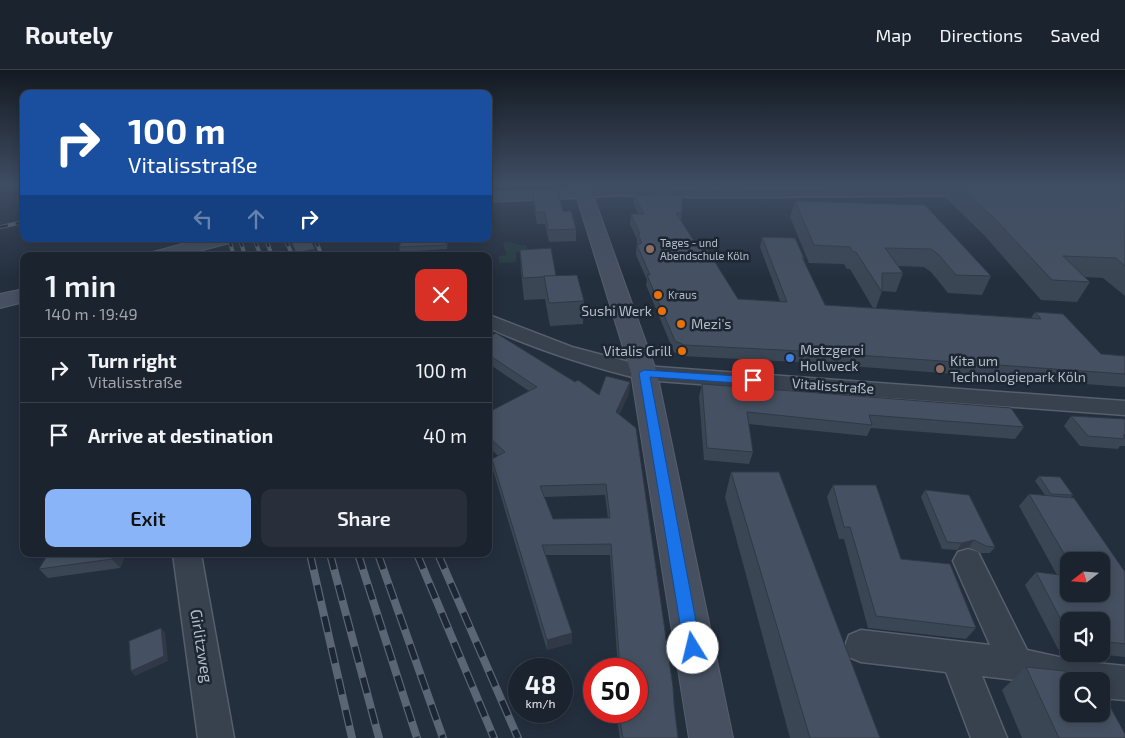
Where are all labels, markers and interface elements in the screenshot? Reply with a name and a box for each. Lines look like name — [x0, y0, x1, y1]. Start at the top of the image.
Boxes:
text: Routely — [25, 20, 113, 49]
text: Map — [875, 24, 912, 46]
text: Directions — [940, 24, 1023, 46]
text: Saved — [1051, 24, 1100, 46]
text: 100 m — [128, 109, 226, 151]
icon: right — [45, 110, 110, 175]
text: Vitalisstraße — [128, 151, 258, 177]
icon: left — [189, 205, 217, 233]
icon: ahead — [242, 205, 270, 233]
icon: right — [295, 205, 323, 233]
place label: Tages - und Abendschule Köln — [660, 236, 749, 262]
marker: Tages - und Abendschule Köln — [644, 243, 656, 255]
text: 1 min — [45, 267, 116, 303]
button: close — [415, 269, 467, 321]
place label: Kraus — [668, 288, 697, 301]
marker: Kraus — [652, 289, 664, 301]
place label: Sushi Werk — [581, 302, 652, 319]
text: 140 m · 19:49 — [45, 304, 138, 323]
marker: Sushi Werk — [656, 305, 668, 317]
place label: Mezi's — [691, 315, 731, 332]
marker: Mezi's — [675, 318, 687, 330]
place label: Metzgerei Hollweck — [800, 341, 864, 374]
place label: Vitalis Grill — [603, 342, 673, 359]
marker: Vitalis Grill — [676, 345, 688, 357]
text: Turn right — [88, 349, 176, 372]
marker: Metzgerei Hollweck — [784, 352, 796, 364]
place label: Kita um Technologiepark Köln — [950, 352, 1086, 385]
icon: right — [45, 356, 73, 384]
text: 100 m — [416, 359, 467, 382]
pin — [732, 359, 774, 401]
marker: Kita um Technologiepark Köln — [934, 363, 946, 375]
icon: arrive — [739, 366, 767, 394]
text: Vitalisstraße — [88, 372, 182, 391]
street label: Vitalisstraße — [791, 374, 875, 397]
icon: arrive — [45, 421, 73, 449]
text: Arrive at destination — [88, 424, 273, 447]
text: 40 m — [423, 424, 467, 447]
button: Exit — [45, 489, 251, 547]
button: Share — [261, 489, 467, 547]
north arrow — [1060, 552, 1110, 602]
map controls — [1060, 552, 1110, 722]
street label: Girlitzweg — [187, 608, 218, 684]
button: sound — [1060, 612, 1110, 662]
position arrow — [666, 621, 718, 673]
speed limit sign: 50 — [583, 658, 648, 723]
text: 48 — [525, 669, 556, 699]
button: search — [1060, 672, 1110, 722]
text: km/h — [526, 696, 555, 710]

